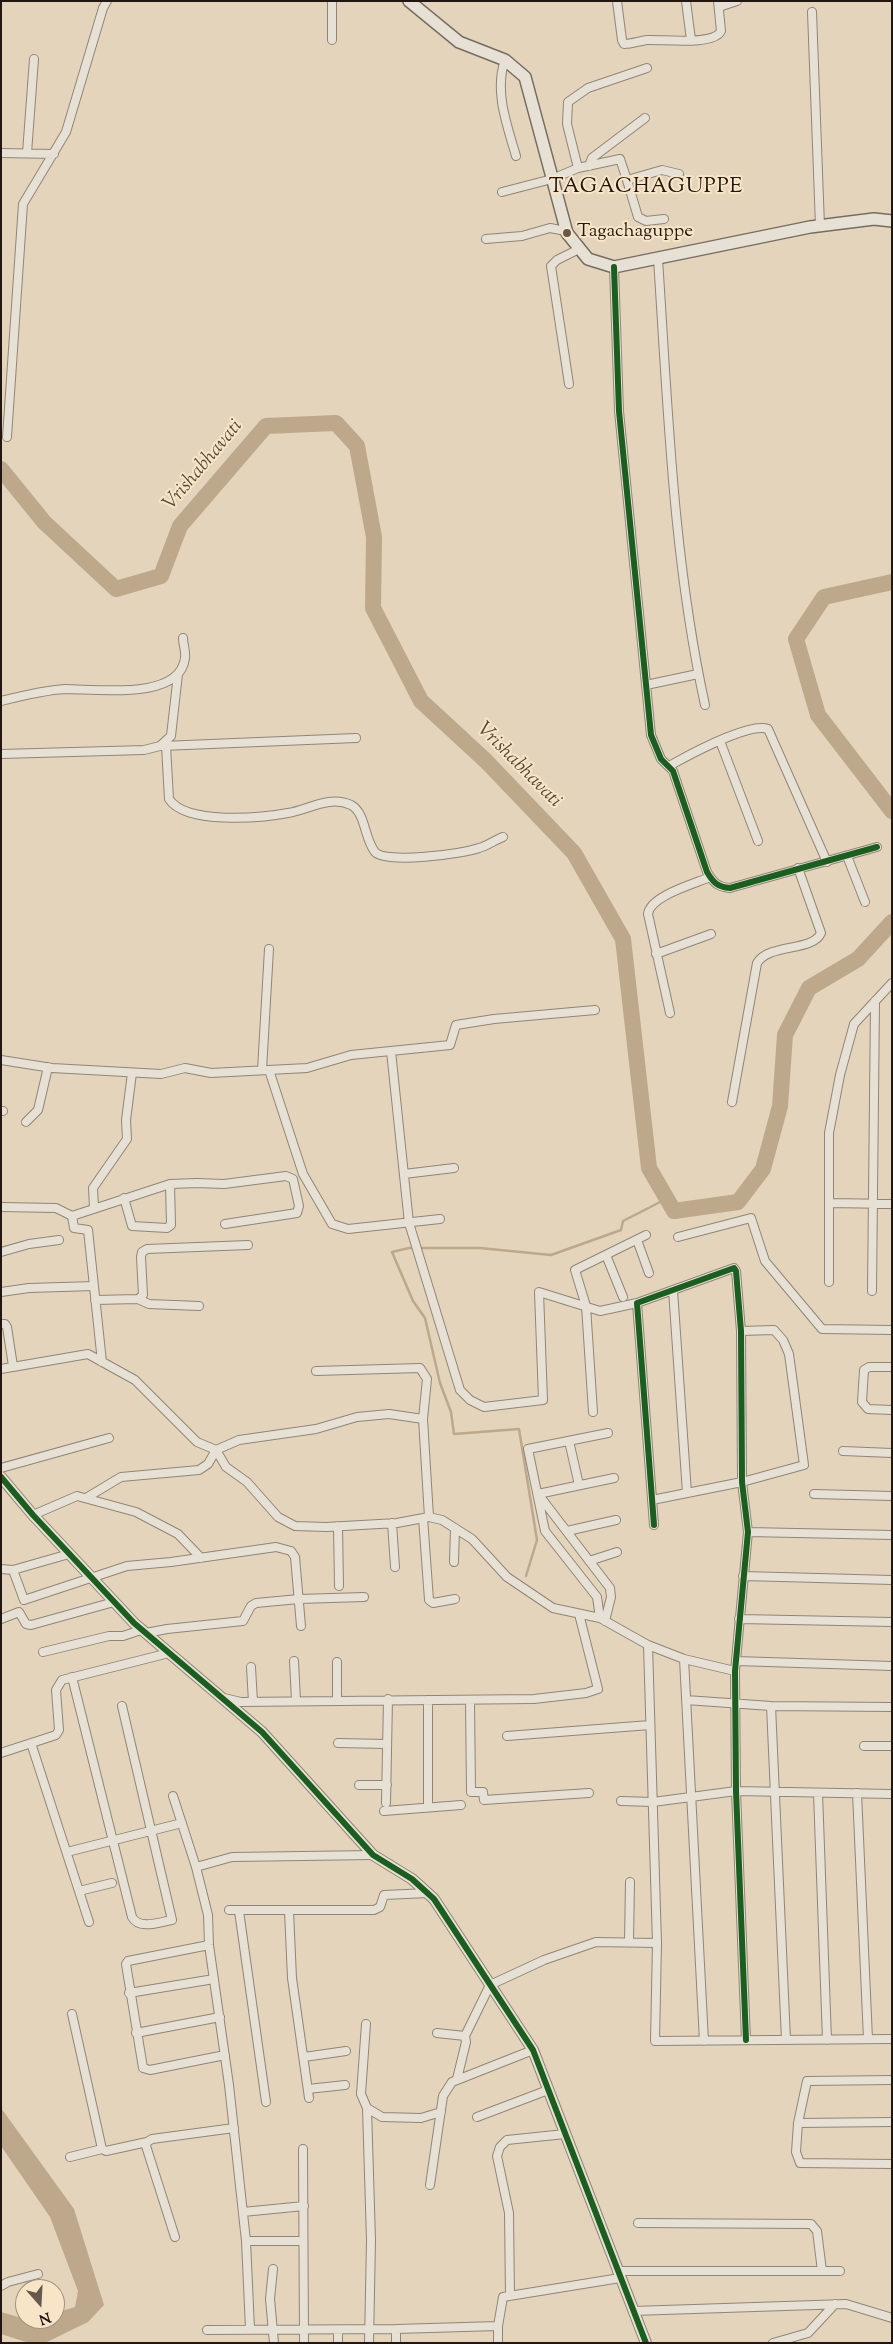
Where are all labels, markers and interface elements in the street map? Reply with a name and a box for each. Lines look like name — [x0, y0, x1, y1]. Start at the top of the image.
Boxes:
district label: TAGACHAGUPPE — [547, 175, 745, 201]
place label: Tagachaguppe — [577, 222, 693, 244]
marker: Tagachaguppe — [561, 227, 573, 239]
water label: Vrishabhavati — [159, 416, 249, 516]
water label: Vrishabhavati — [470, 718, 566, 814]
north arrow — [15, 2279, 65, 2329]
text: N — [36, 2306, 53, 2329]

